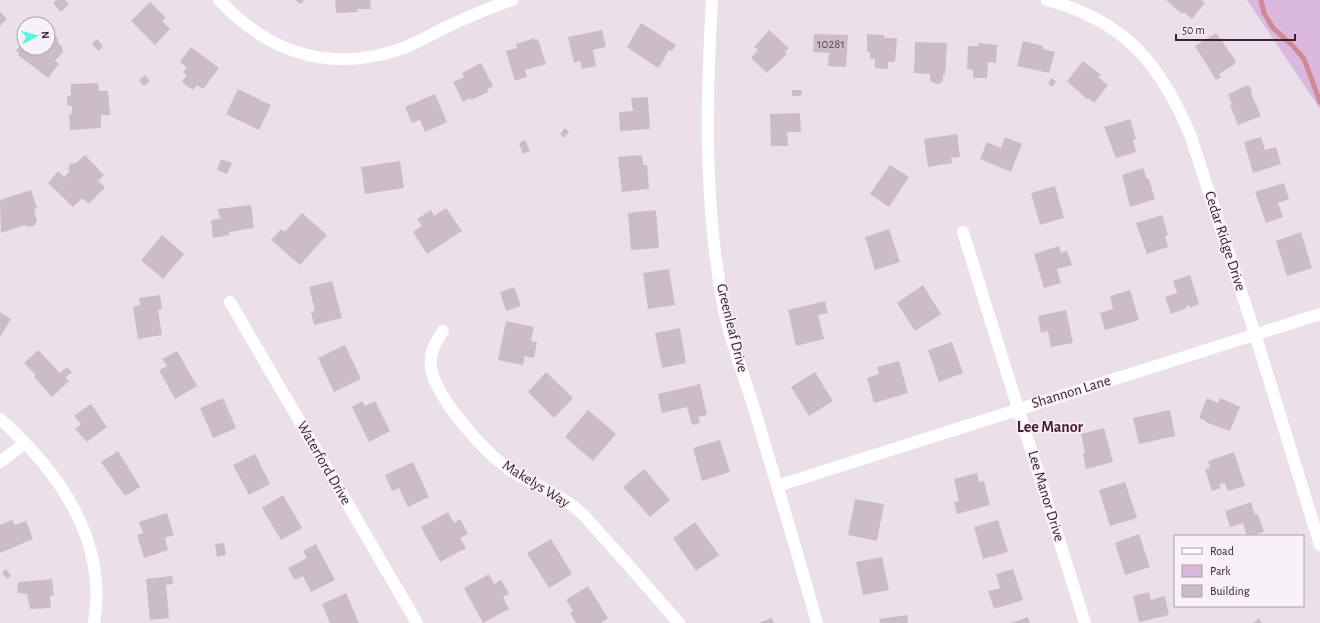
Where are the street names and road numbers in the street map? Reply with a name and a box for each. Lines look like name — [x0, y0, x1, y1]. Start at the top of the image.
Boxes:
street label: Cedar Ridge Drive — [1202, 189, 1248, 293]
street label: Greenleaf Drive — [714, 282, 750, 374]
street label: Shannon Lane — [1030, 373, 1112, 411]
street label: Waterford Drive — [294, 419, 354, 507]
street label: Lee Manor Drive — [1025, 449, 1067, 543]
street label: Makelys Way — [500, 458, 573, 511]

